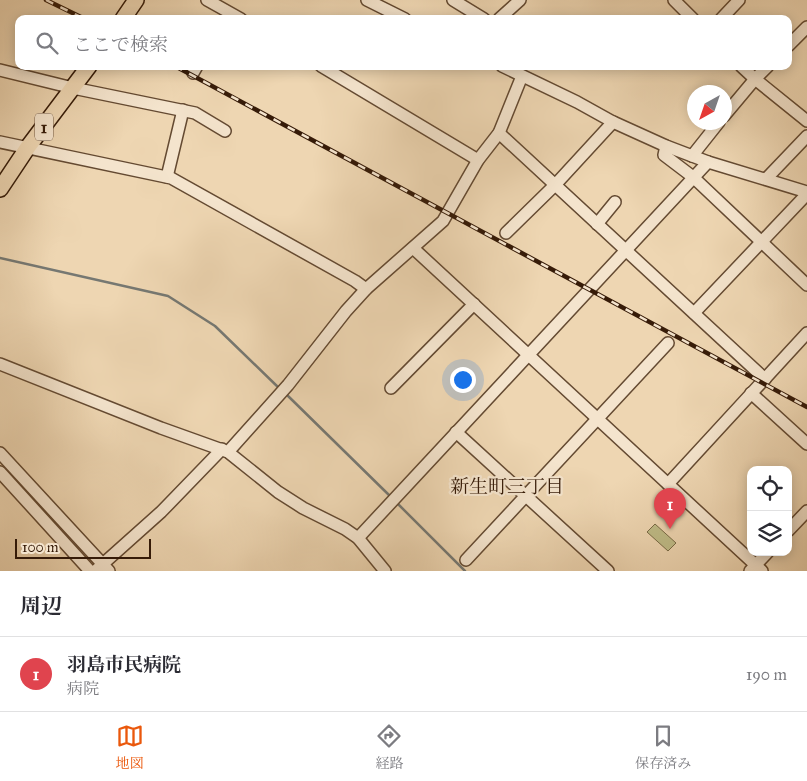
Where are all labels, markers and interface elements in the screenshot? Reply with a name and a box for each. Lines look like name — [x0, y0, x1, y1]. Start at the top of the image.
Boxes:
search box — [15, 15, 792, 70]
icon: search — [33, 29, 61, 57]
text: ここで検索 — [73, 33, 168, 56]
north arrow — [687, 85, 732, 130]
road number: 1 — [35, 114, 53, 140]
your location — [450, 367, 476, 393]
map controls — [747, 466, 792, 556]
button: locate — [747, 466, 792, 511]
district label: 新生町三丁目 — [450, 475, 564, 498]
pin: 1 — [654, 488, 686, 529]
button: layers — [747, 511, 792, 556]
scale bar — [15, 536, 151, 559]
text: 100 m — [22, 539, 59, 556]
text: 周辺 — [20, 593, 62, 619]
text: 羽島市民病院 — [67, 653, 181, 676]
text: 1 — [33, 665, 39, 684]
text: 190 m — [746, 665, 787, 684]
text: 病院 — [67, 679, 99, 698]
tab: 地図 — [116, 722, 144, 772]
tab: 経路 — [375, 722, 403, 772]
tab: 保存済み — [635, 722, 691, 772]

